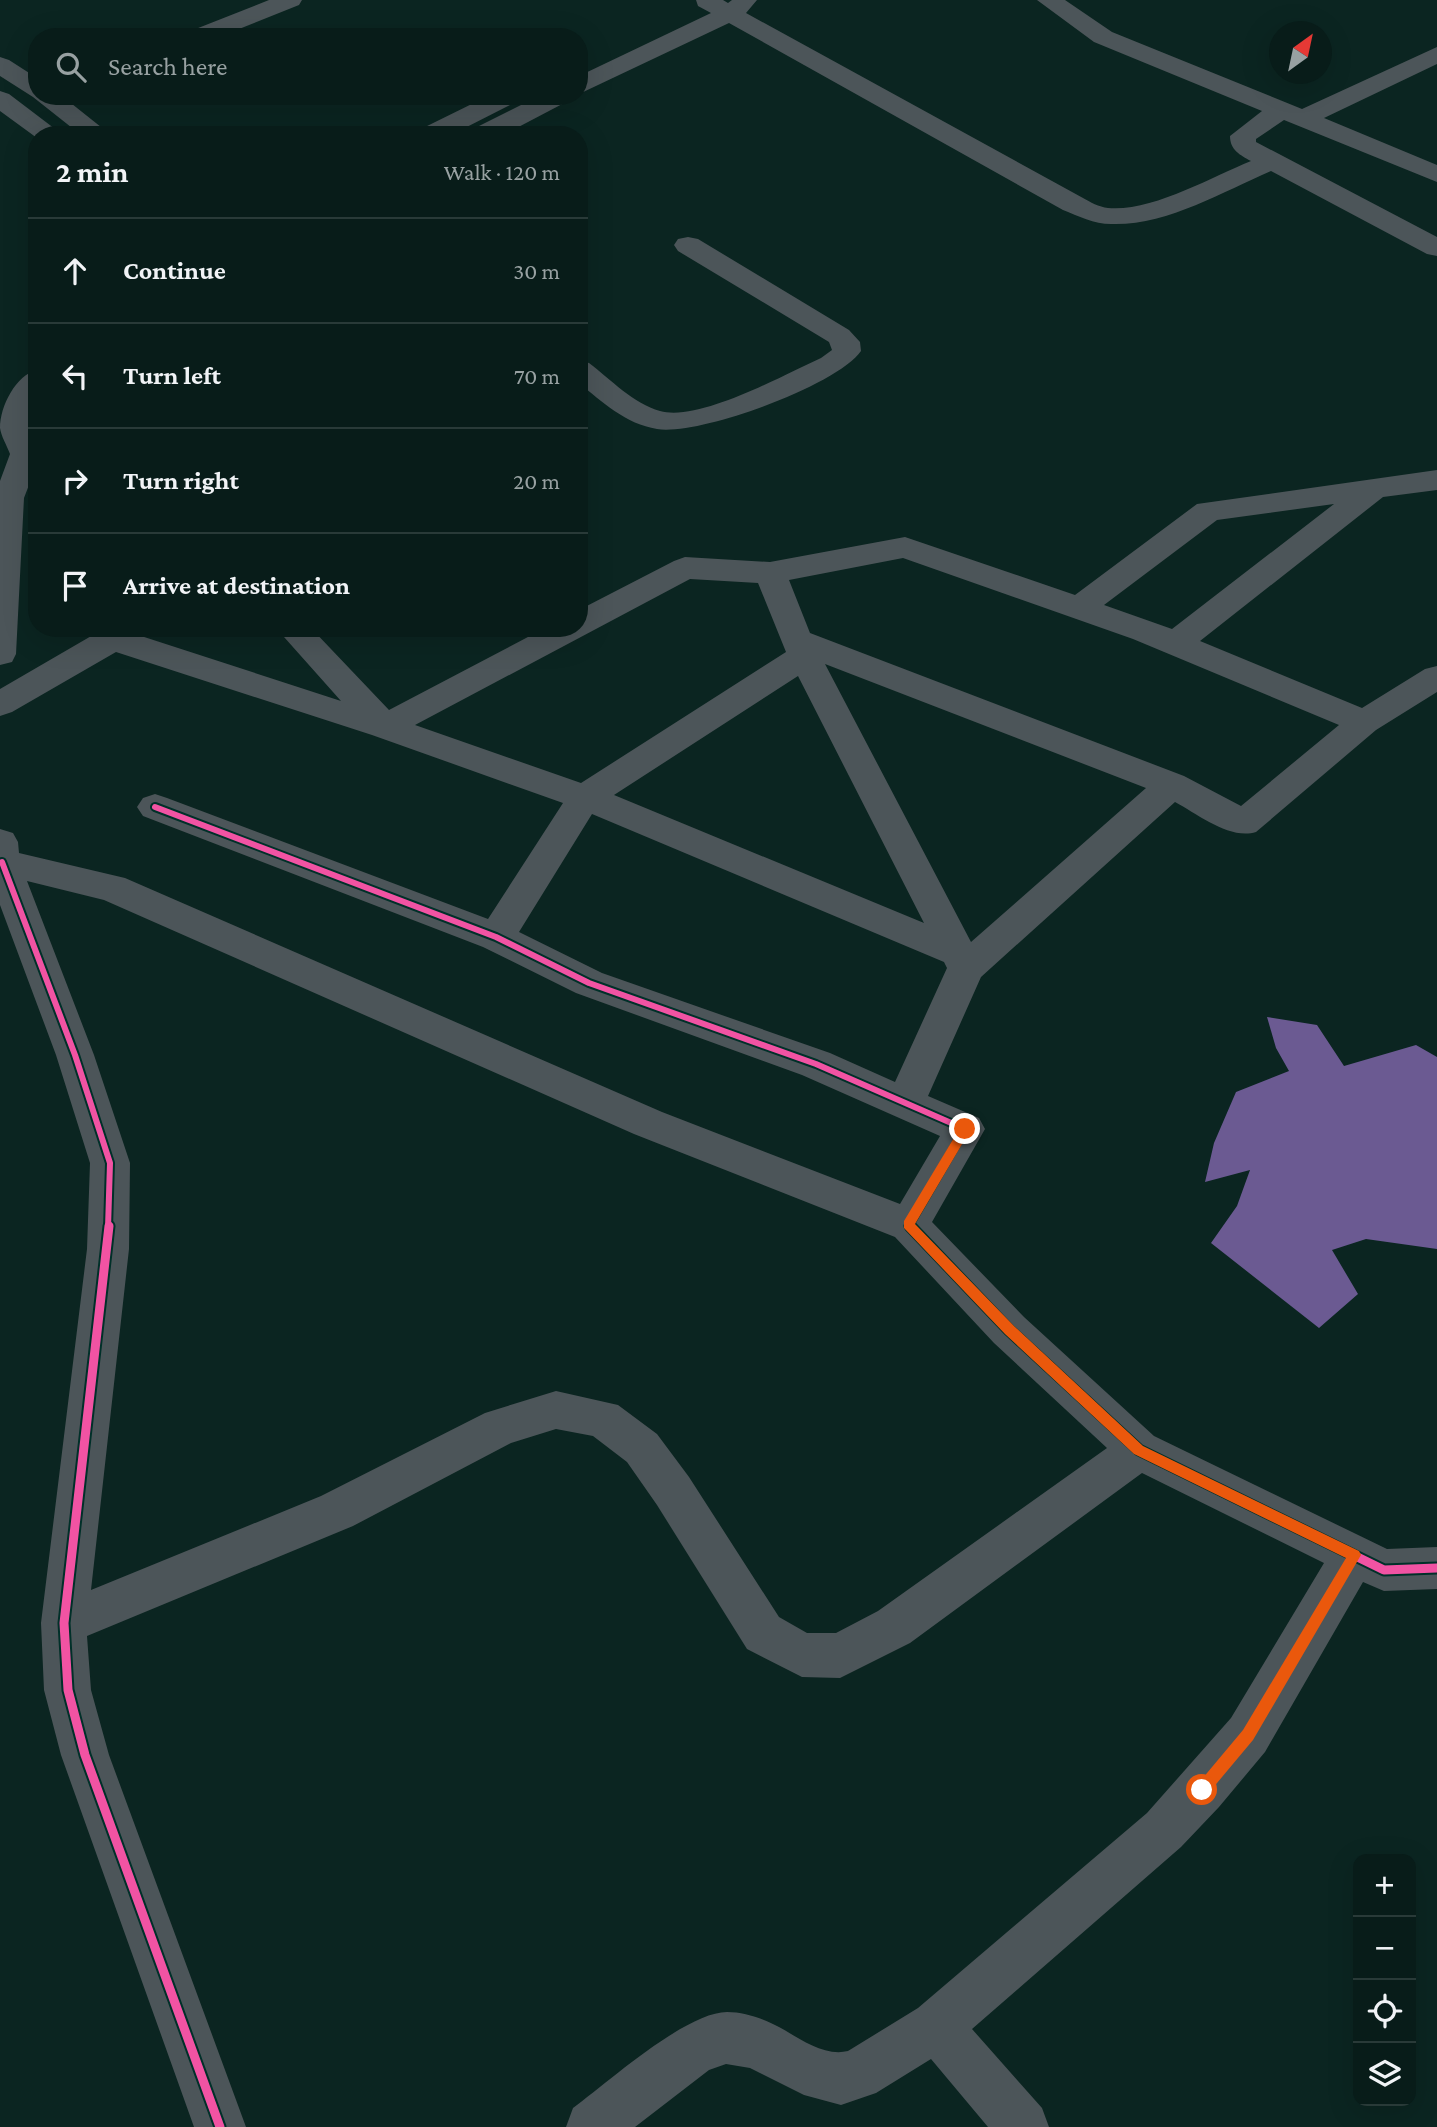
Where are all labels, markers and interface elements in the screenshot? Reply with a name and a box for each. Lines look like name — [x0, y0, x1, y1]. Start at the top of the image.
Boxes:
north arrow — [1269, 21, 1332, 84]
search box — [28, 28, 588, 105]
icon: search — [52, 48, 90, 86]
text: Search here — [108, 52, 227, 81]
text: 2 min — [56, 155, 128, 188]
text: Walk · 120 m — [444, 159, 560, 185]
icon: ahead — [56, 252, 94, 290]
text: Continue — [123, 256, 226, 285]
text: 30 m — [513, 258, 560, 284]
icon: left — [56, 357, 94, 395]
text: Turn left — [123, 361, 221, 390]
text: 70 m — [514, 363, 560, 389]
icon: right — [56, 462, 94, 500]
text: Turn right — [123, 466, 239, 495]
text: 20 m — [513, 468, 560, 494]
icon: arrive — [56, 567, 94, 605]
text: Arrive at destination — [123, 571, 350, 600]
route end — [949, 1113, 980, 1144]
route start — [1186, 1774, 1217, 1805]
map controls — [1353, 1854, 1416, 2106]
button: + — [1353, 1854, 1416, 1917]
button: − — [1353, 1917, 1416, 1980]
button: locate — [1353, 1980, 1416, 2043]
button: layers — [1353, 2043, 1416, 2106]

